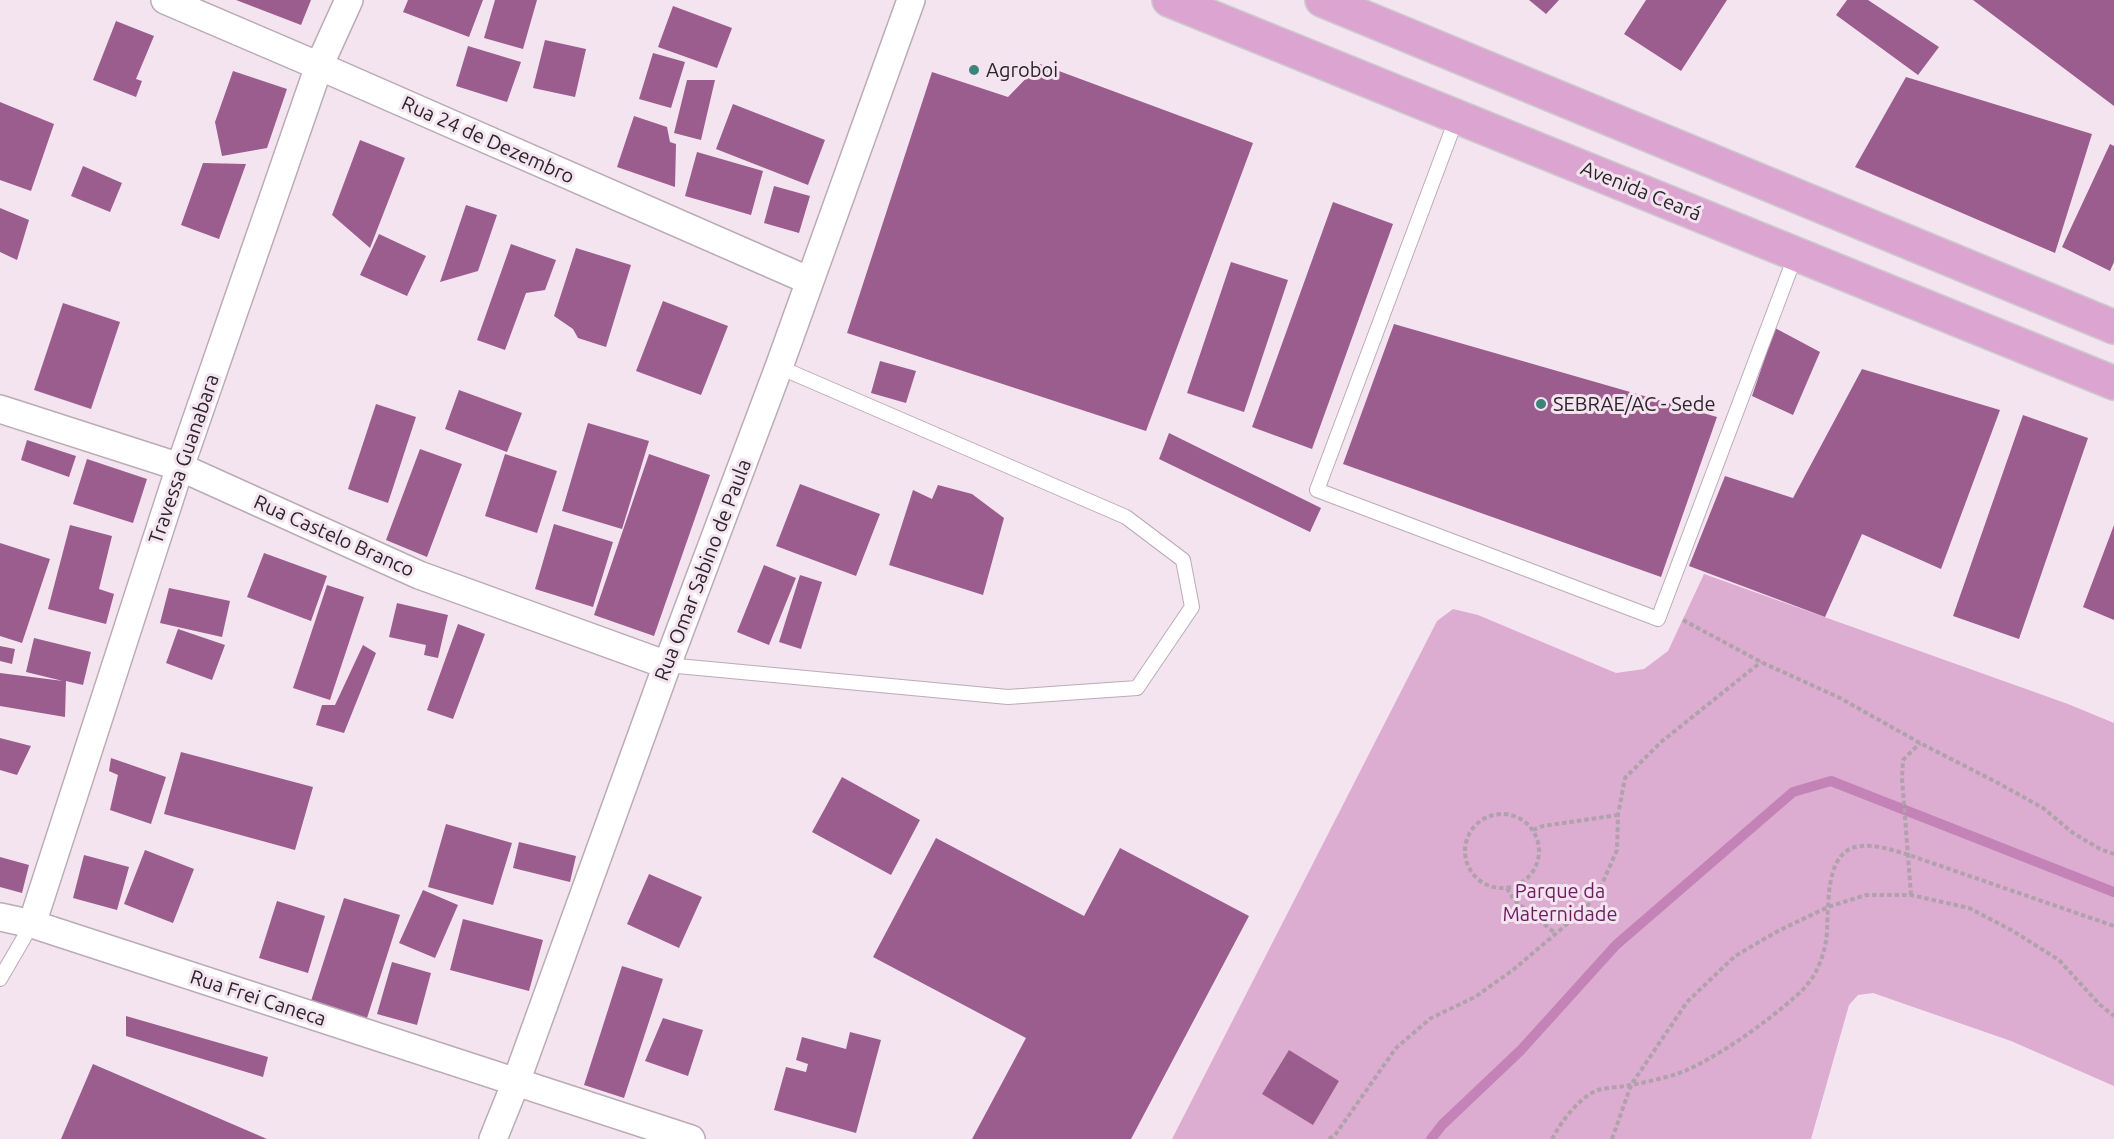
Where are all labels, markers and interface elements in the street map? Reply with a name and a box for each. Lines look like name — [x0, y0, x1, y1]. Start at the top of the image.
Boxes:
place label: Agroboi — [986, 58, 1058, 82]
marker: Agroboi — [967, 63, 981, 77]
street label: Rua 24 de Dezembro — [398, 91, 578, 189]
street label: Avenida Ceará — [1577, 156, 1705, 226]
street label: Travessa Guanabara — [144, 371, 224, 547]
place label: SEBRAE/AC - Sede — [1553, 392, 1715, 416]
marker: SEBRAE/AC - Sede — [1534, 397, 1548, 411]
street label: Rua Omar Sabino de Paula — [650, 456, 756, 684]
street label: Rua Castelo Branco — [250, 490, 418, 582]
park label: Parque da Maternidade — [1502, 879, 1618, 926]
street label: Rua Frei Caneca — [187, 965, 329, 1031]

